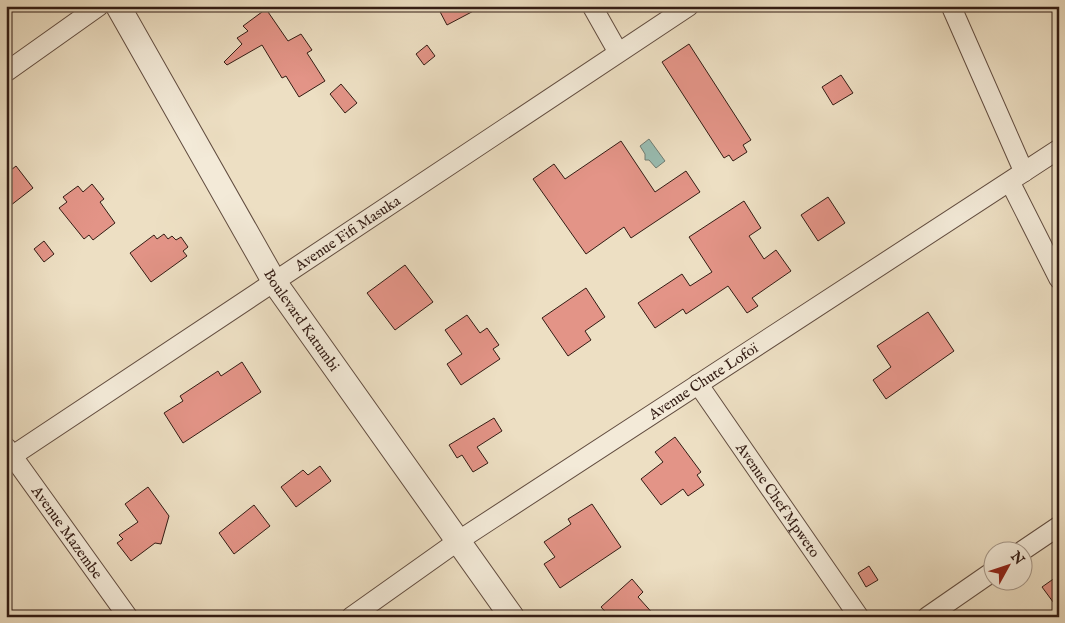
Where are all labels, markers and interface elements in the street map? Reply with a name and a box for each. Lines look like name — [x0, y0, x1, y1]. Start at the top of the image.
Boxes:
street label: Avenue Fifi Masuka — [290, 191, 404, 276]
street label: Boulevard Katumbi — [260, 266, 344, 375]
street label: Avenue Chute Lofoï — [644, 338, 762, 424]
street label: Avenue Chef Mpweto — [731, 438, 824, 561]
street label: Avenue Mazembe — [27, 481, 107, 583]
north arrow — [982, 540, 1032, 590]
text: N — [1006, 547, 1028, 569]

